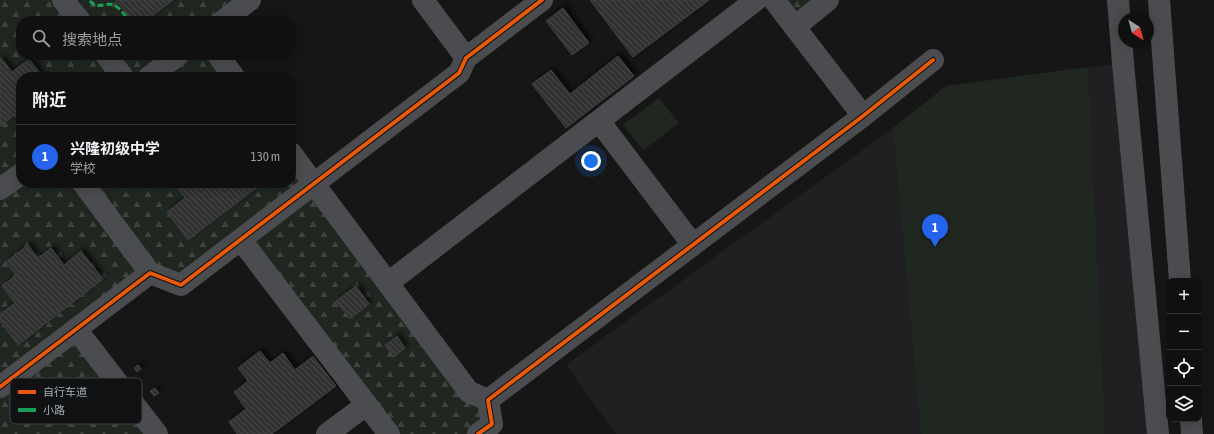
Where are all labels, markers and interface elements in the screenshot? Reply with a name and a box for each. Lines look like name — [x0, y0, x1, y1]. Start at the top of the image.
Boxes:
north arrow — [1118, 12, 1154, 48]
search box — [16, 16, 296, 60]
icon: search — [30, 27, 52, 49]
text: 搜索地点 — [62, 31, 122, 48]
text: 附近 — [32, 90, 66, 110]
text: 兴隆初级中学 — [70, 140, 160, 157]
text: 1 — [42, 149, 48, 164]
text: 130 m — [251, 149, 280, 164]
your location — [581, 151, 601, 171]
text: 学校 — [70, 161, 96, 176]
pin: 1 — [922, 214, 948, 247]
map controls — [1166, 278, 1202, 422]
button: + — [1166, 278, 1202, 314]
button: − — [1166, 314, 1202, 350]
button: locate — [1166, 350, 1202, 386]
legend — [10, 378, 142, 424]
text: 自行车道 — [43, 386, 87, 398]
button: layers — [1166, 386, 1202, 422]
text: 小路 — [43, 404, 65, 416]

